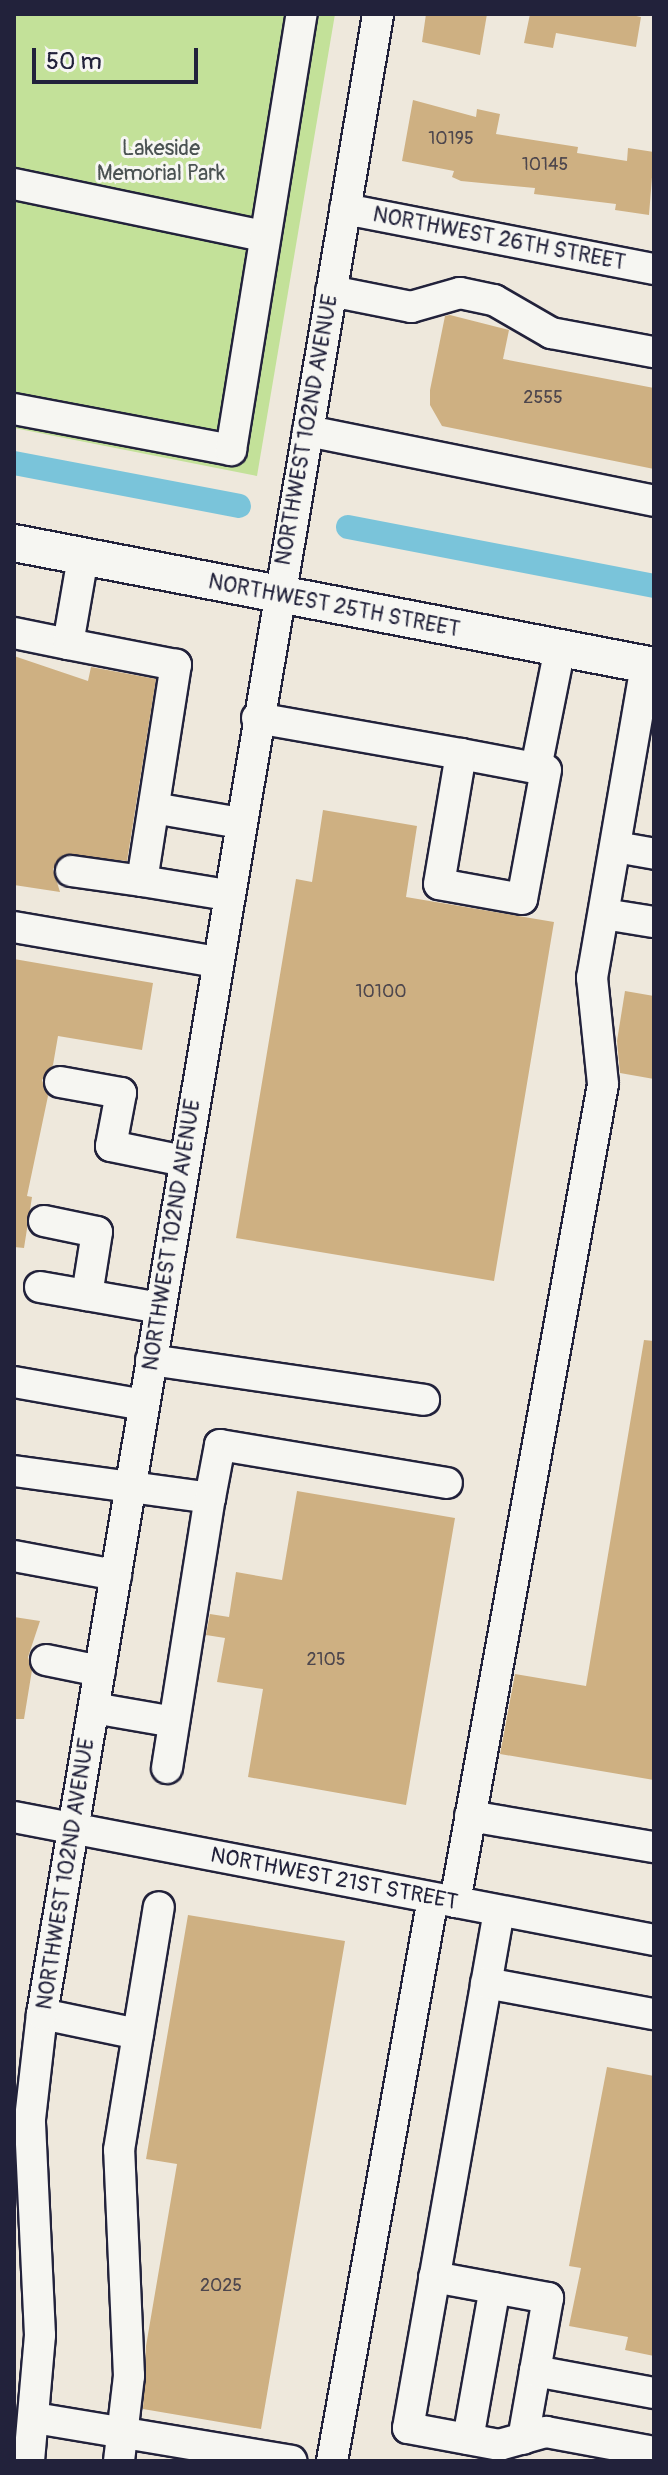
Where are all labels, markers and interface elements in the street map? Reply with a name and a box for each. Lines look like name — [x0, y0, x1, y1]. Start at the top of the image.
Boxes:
scale bar — [36, 32, 202, 82]
text: 50 m — [46, 47, 102, 76]
house number: 10195 — [428, 128, 474, 150]
park label: Lakeside Memorial Park — [97, 135, 225, 186]
house number: 10145 — [522, 154, 568, 176]
street label: NORTHWEST 26TH STREET — [371, 202, 627, 276]
street label: NORTHWEST 102ND AVENUE — [270, 293, 344, 567]
house number: 2555 — [523, 387, 563, 409]
street label: NORTHWEST 25TH STREET — [206, 569, 462, 643]
house number: 10100 — [356, 981, 406, 1003]
street label: NORTHWEST 102ND AVENUE — [137, 1097, 207, 1373]
house number: 2105 — [306, 1649, 346, 1671]
street label: NORTHWEST 102ND AVENUE — [31, 1736, 101, 2012]
street label: NORTHWEST 21ST STREET — [208, 1842, 460, 1916]
house number: 2025 — [200, 2275, 242, 2297]

